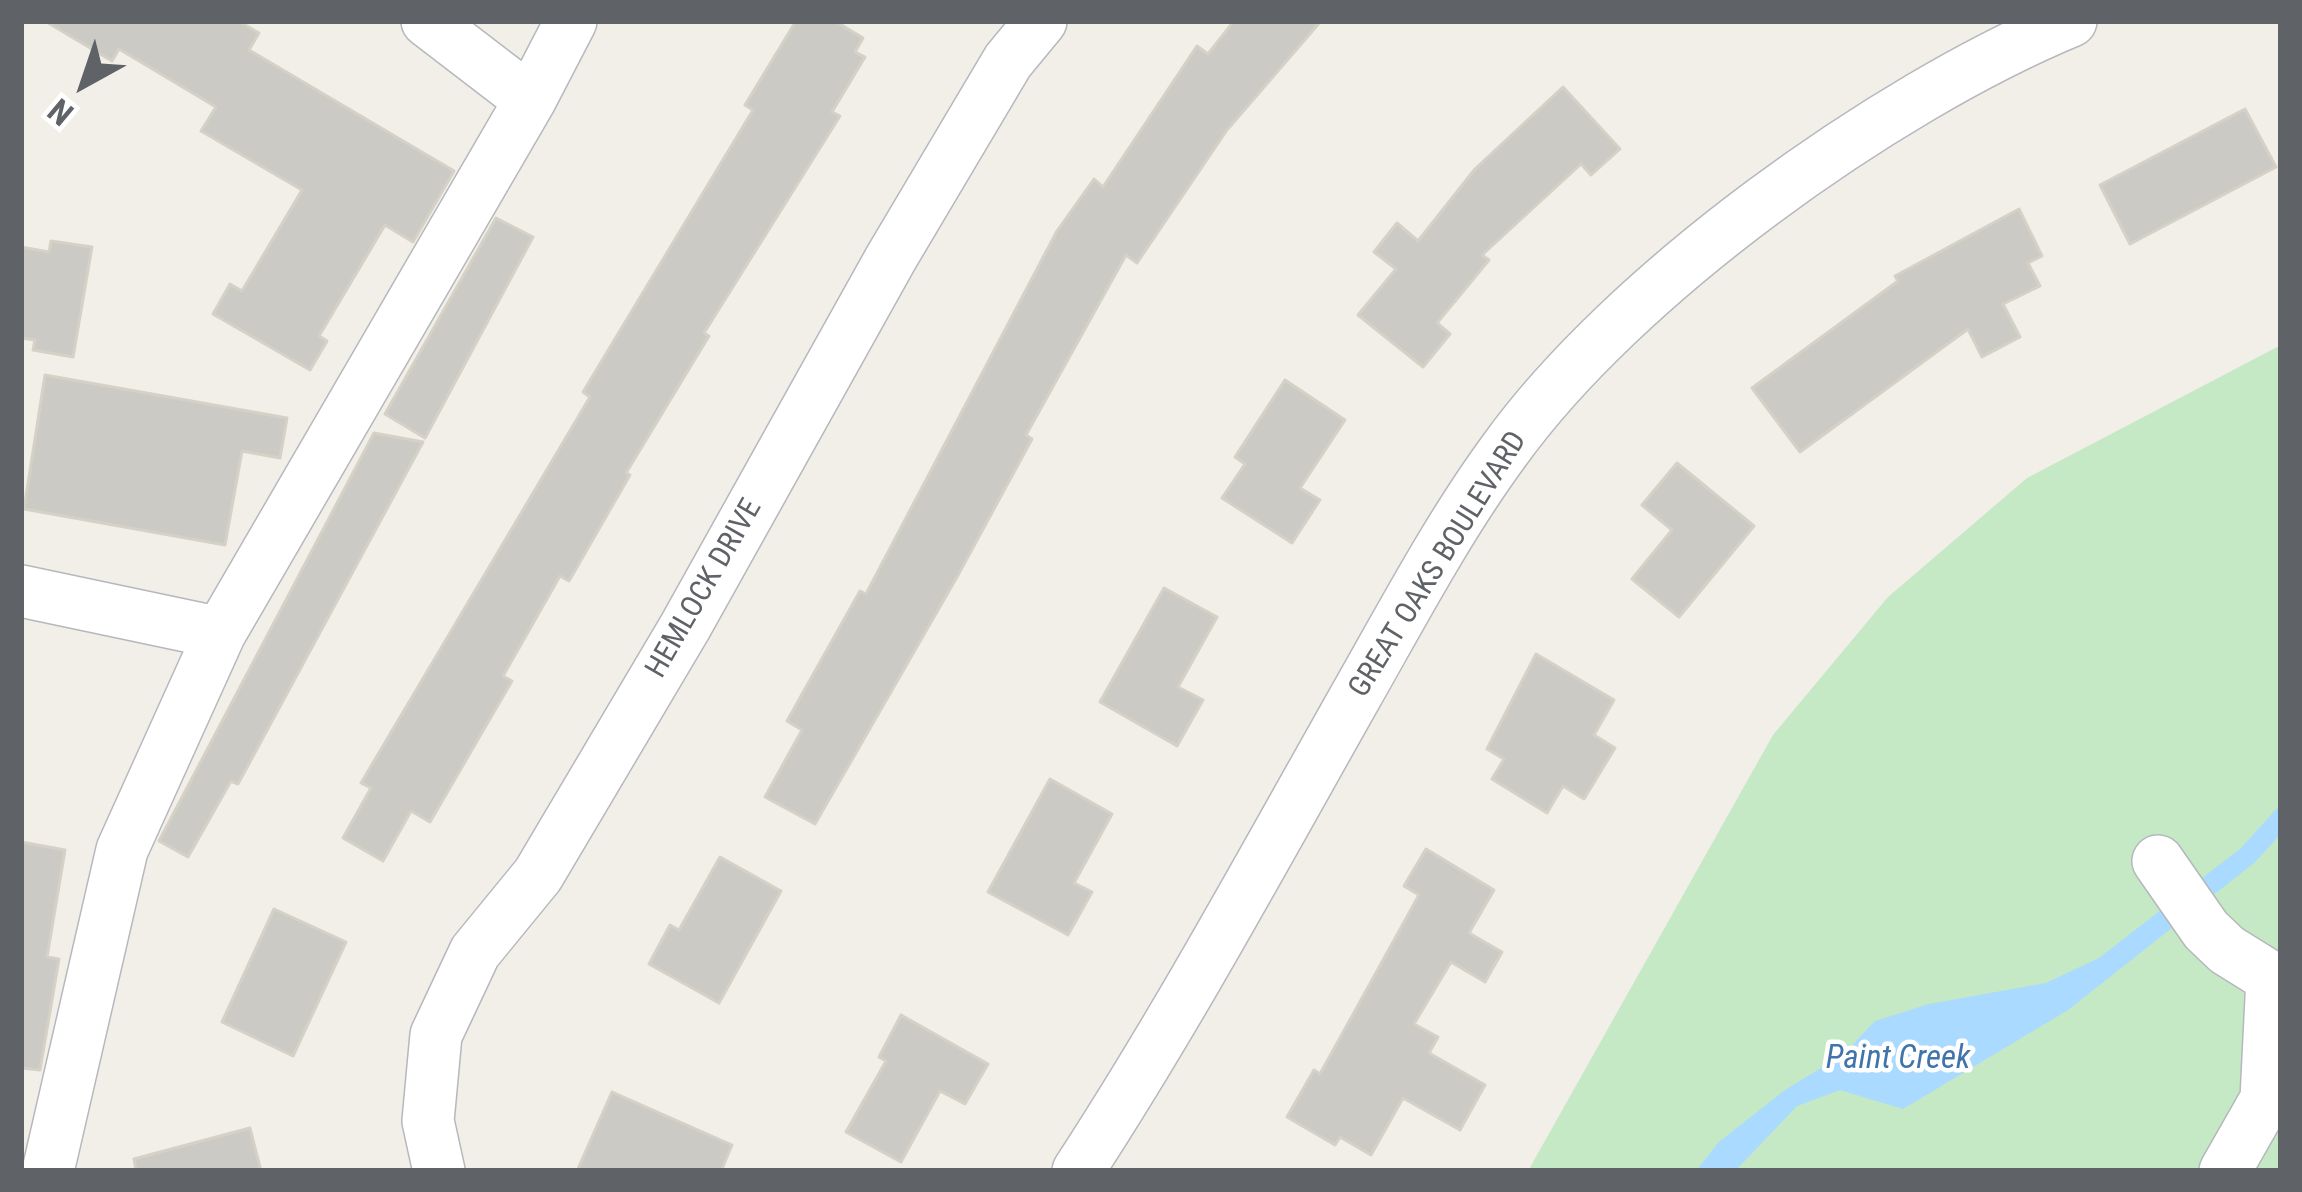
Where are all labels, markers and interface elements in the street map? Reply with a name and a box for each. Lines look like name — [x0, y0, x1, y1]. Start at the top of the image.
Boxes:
north arrow — [24, 24, 144, 144]
text: N — [40, 91, 81, 133]
street label: GREAT OAKS BOULEVARD — [1342, 425, 1536, 705]
street label: HEMLOCK DRIVE — [639, 493, 771, 685]
water label: Paint Creek — [1826, 1040, 1970, 1080]

